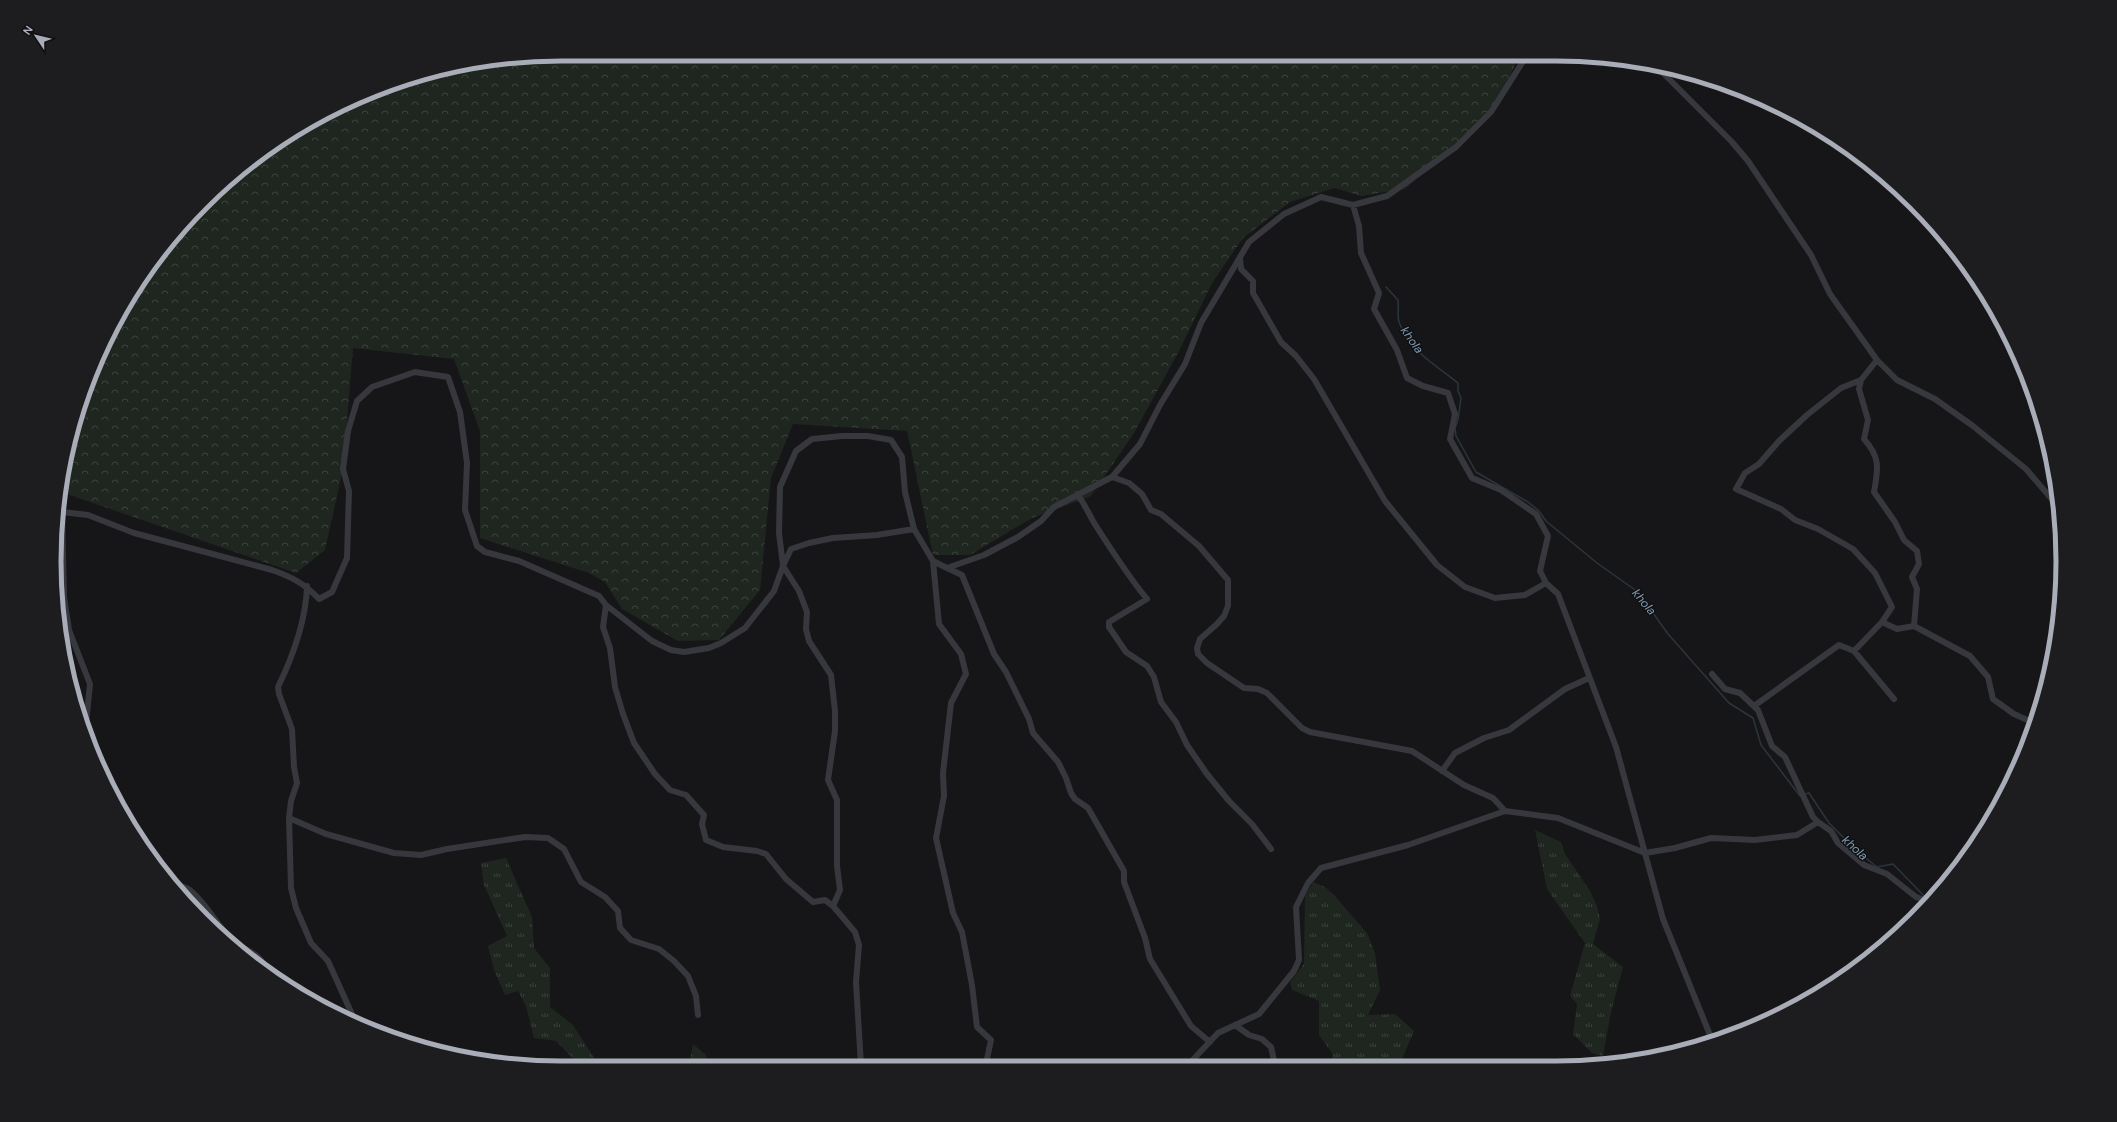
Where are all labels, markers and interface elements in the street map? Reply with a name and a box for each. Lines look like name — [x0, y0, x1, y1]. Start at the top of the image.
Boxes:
north arrow — [16, 16, 56, 56]
text: N — [20, 23, 36, 38]
water label: khola — [1397, 323, 1427, 357]
water label: khola — [1628, 586, 1660, 619]
water label: khola — [1839, 832, 1872, 864]

